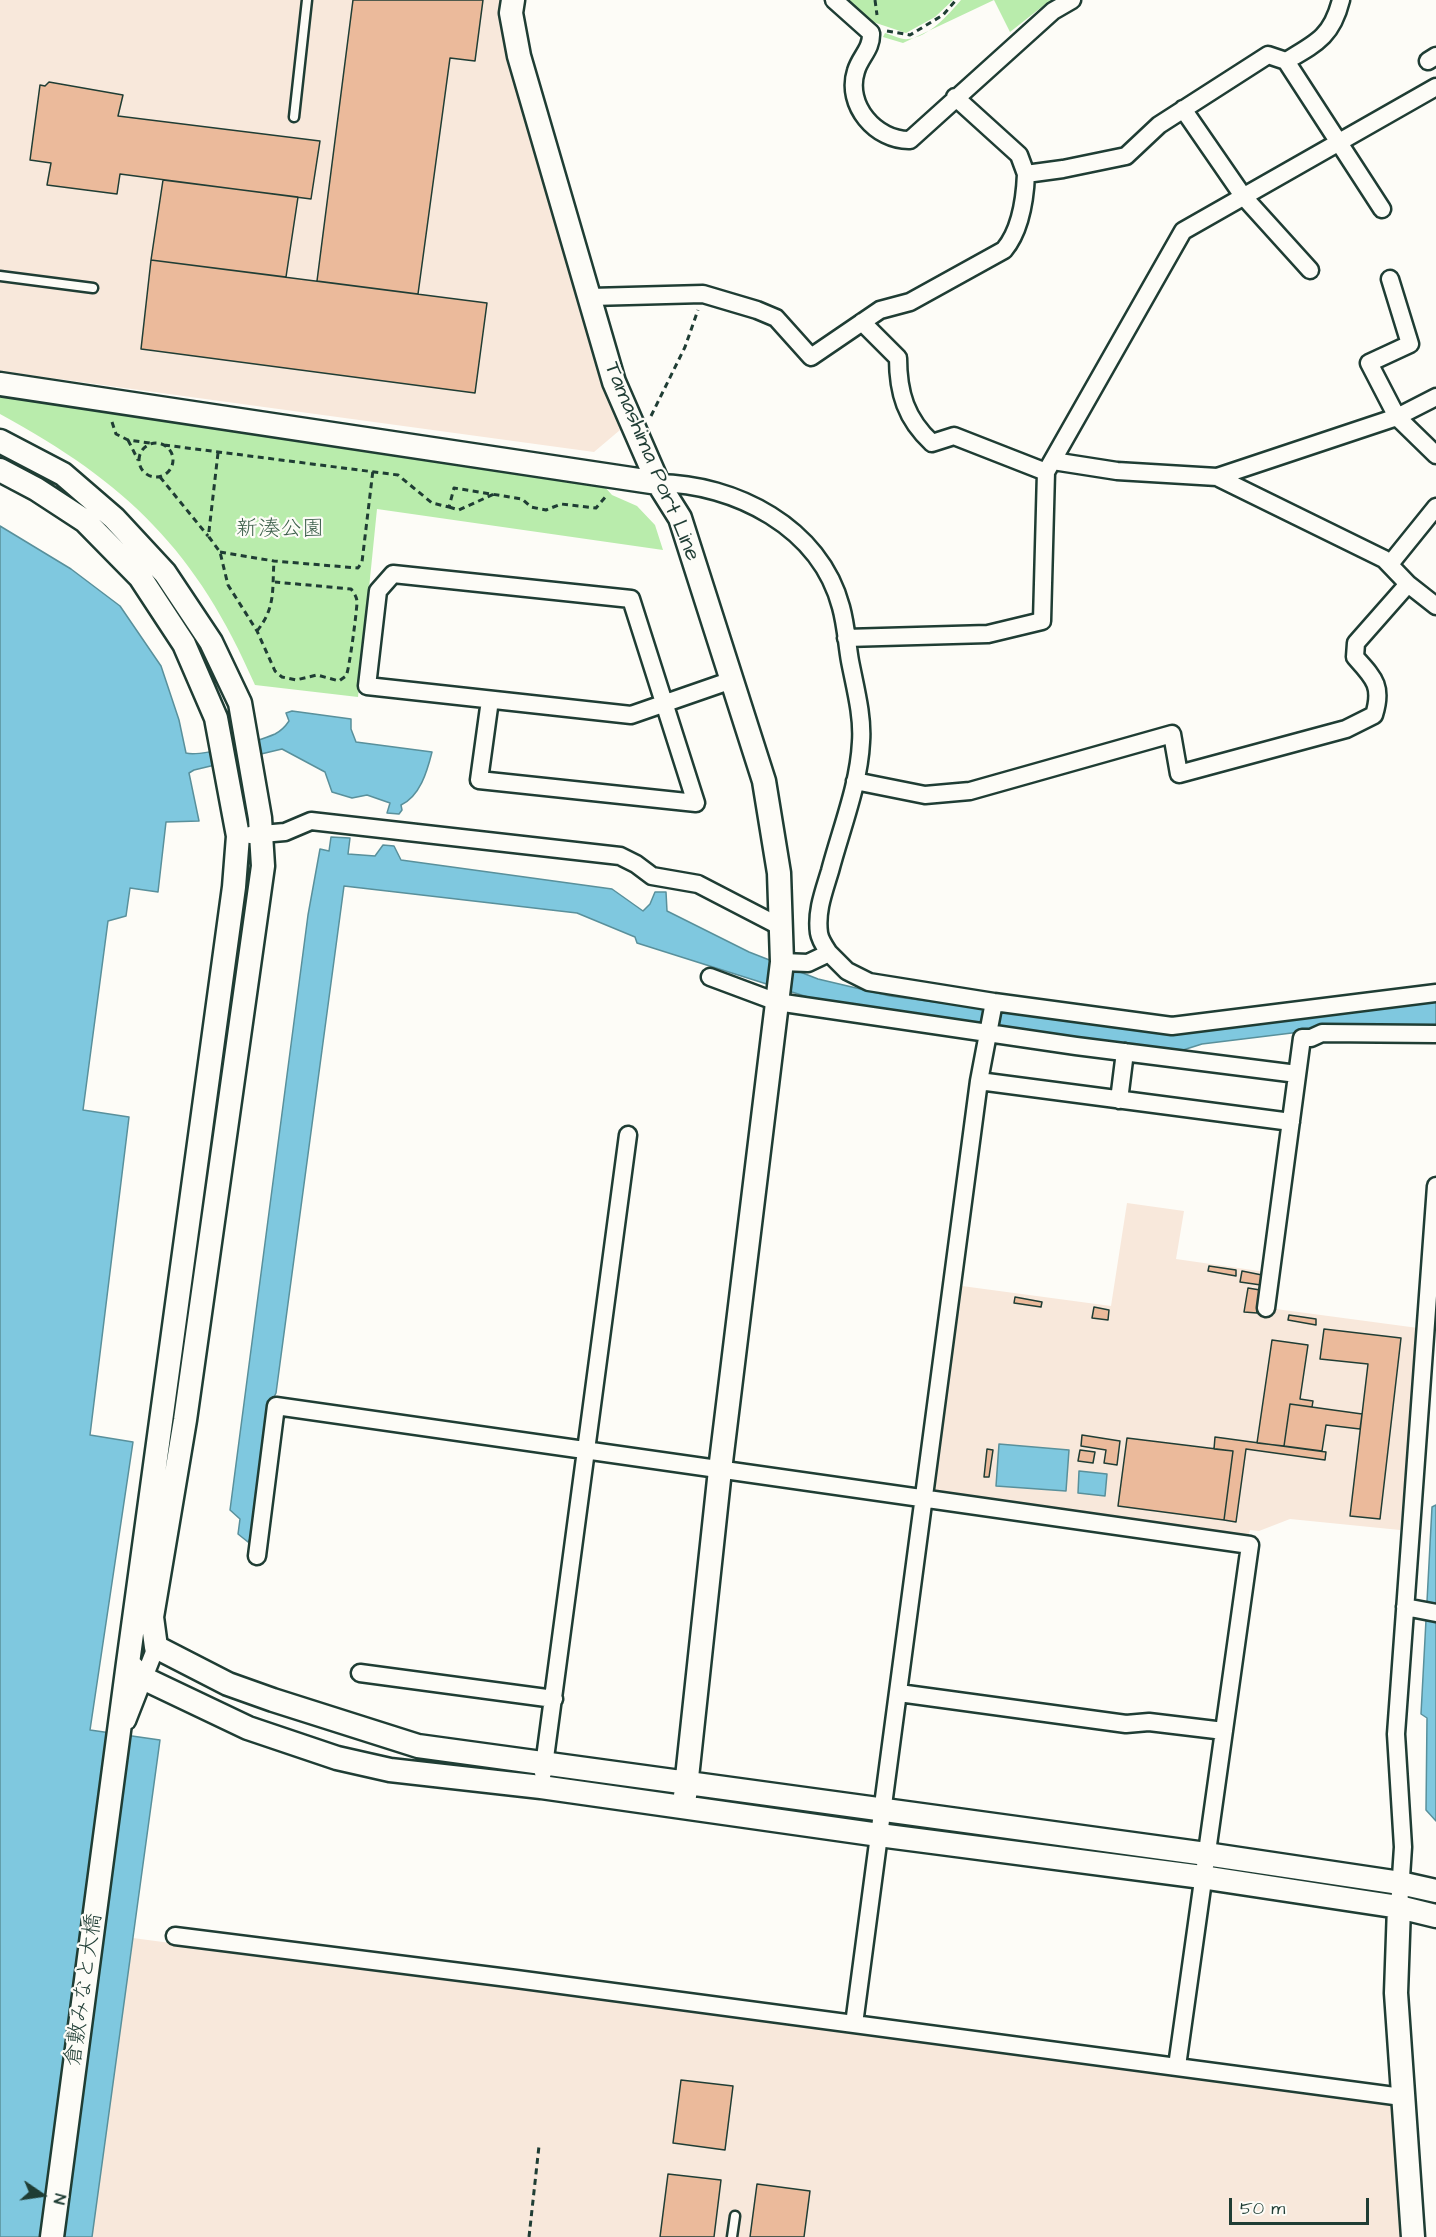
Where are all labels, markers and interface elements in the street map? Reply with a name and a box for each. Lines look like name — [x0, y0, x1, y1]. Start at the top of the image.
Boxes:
street label: Tamashima Port Line — [597, 359, 705, 565]
park label: 新湊公園 — [236, 517, 324, 543]
street label: 倉敷みなと大橋 — [61, 1912, 109, 2068]
north arrow — [12, 2165, 72, 2225]
scale bar — [1232, 2186, 1372, 2224]
text: N — [48, 2192, 71, 2206]
text: 50 m — [1240, 2196, 1285, 2221]

